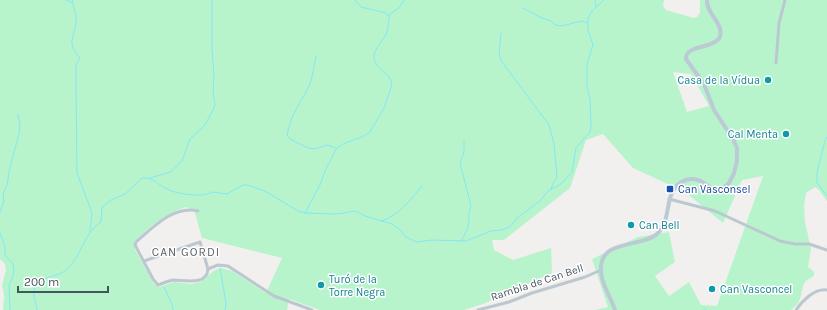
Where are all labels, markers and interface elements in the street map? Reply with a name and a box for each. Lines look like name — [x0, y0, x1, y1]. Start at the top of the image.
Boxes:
place label: Casa de la Vídua — [678, 74, 760, 87]
marker: Casa de la Vídua — [763, 75, 773, 85]
place label: Cal Menta — [728, 128, 778, 141]
marker: Cal Menta — [781, 129, 791, 139]
place label: Can Vasconsel — [678, 183, 751, 196]
marker: Can Vasconsel — [665, 184, 675, 194]
place label: Can Bell — [639, 219, 680, 232]
marker: Can Bell — [626, 220, 636, 230]
district label: CAN GORDI — [152, 245, 220, 259]
street label: Rambla de Can Bell — [489, 261, 585, 304]
scale bar — [18, 268, 108, 294]
place label: Turó de la Torre Negra — [329, 273, 385, 299]
text: 200 m — [24, 275, 59, 289]
marker: Turó de la Torre Negra — [316, 280, 326, 290]
place label: Can Vasconcel — [720, 283, 792, 296]
marker: Can Vasconcel — [707, 284, 717, 294]

